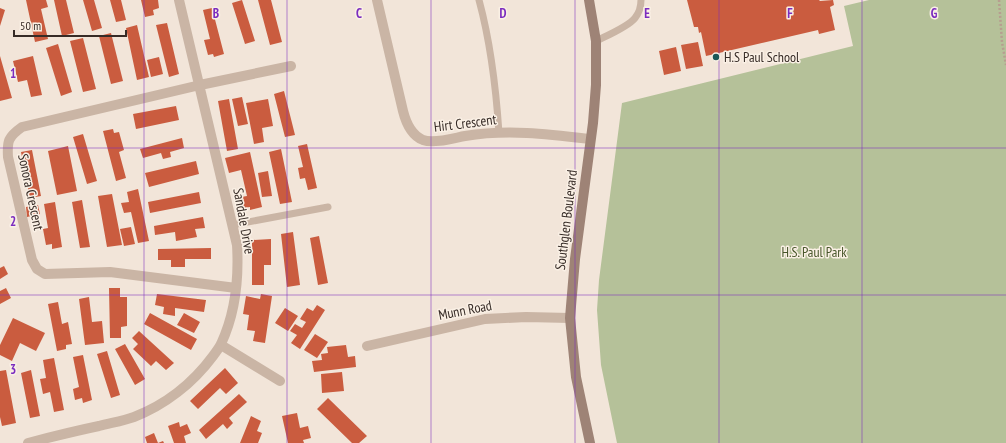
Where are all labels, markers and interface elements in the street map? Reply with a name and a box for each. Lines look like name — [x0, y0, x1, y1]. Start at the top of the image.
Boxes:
text: B — [213, 5, 219, 22]
text: C — [356, 5, 362, 22]
text: D — [500, 5, 507, 22]
text: E — [644, 5, 650, 22]
text: F — [787, 5, 793, 22]
text: G — [931, 5, 938, 22]
scale bar — [14, 12, 126, 38]
text: 50 m — [20, 18, 41, 33]
place label: H.S Paul School — [724, 48, 800, 66]
marker: H.S Paul School — [711, 52, 721, 62]
text: 1 — [10, 65, 16, 82]
street label: Hirt Crescent — [433, 110, 497, 136]
street label: Sonora Crescent — [14, 152, 48, 232]
street label: Southglen Boulevard — [551, 169, 581, 271]
street label: Sandale Drive — [229, 187, 259, 256]
text: 2 — [10, 213, 16, 230]
park label: H.S. Paul Park — [781, 243, 847, 261]
street label: Munn Road — [437, 296, 493, 324]
text: 3 — [10, 361, 16, 378]

